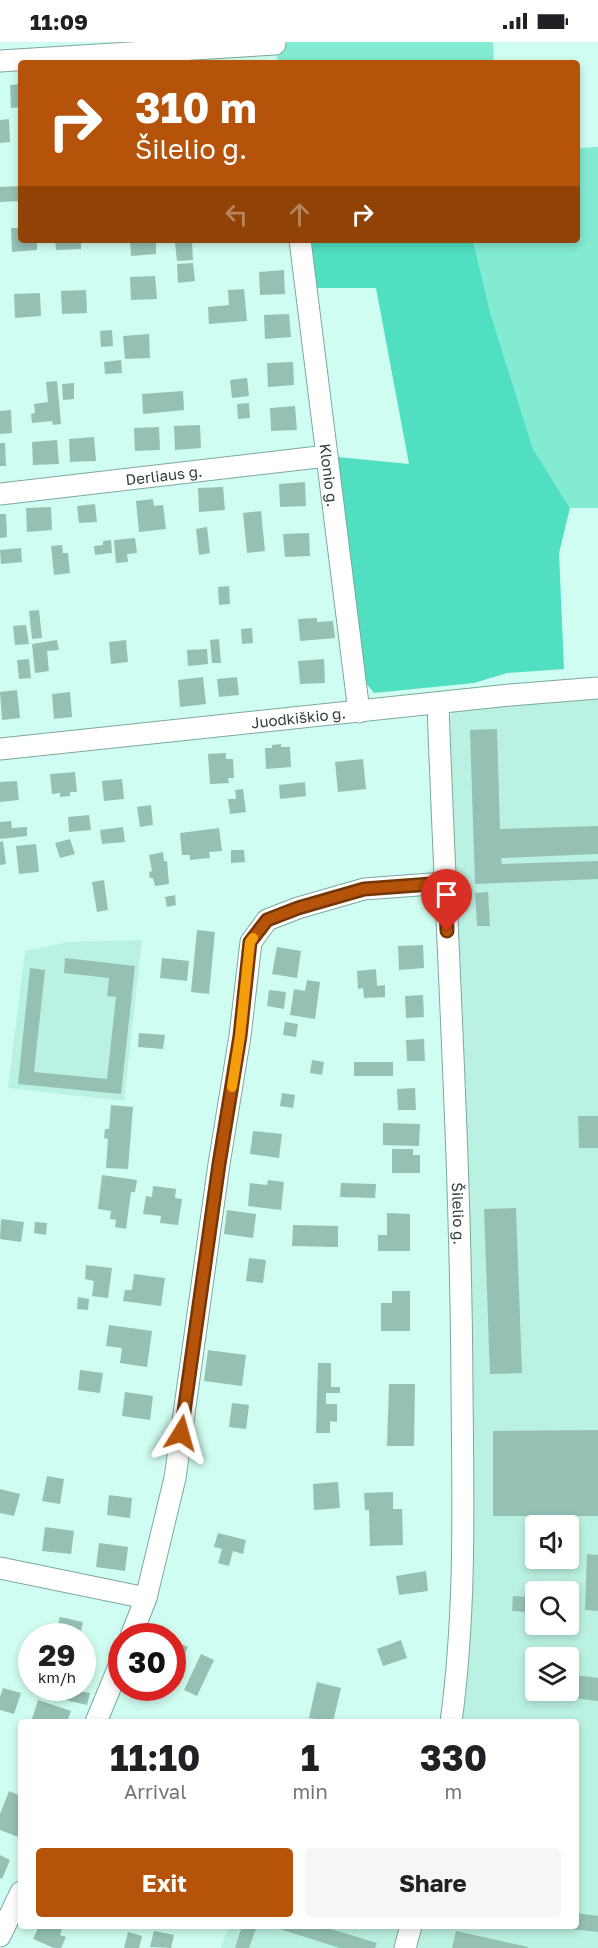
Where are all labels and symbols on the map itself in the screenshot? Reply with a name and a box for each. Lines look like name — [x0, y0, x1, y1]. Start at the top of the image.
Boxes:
street label: Klonio g. — [317, 442, 342, 508]
street label: Derliaus g. — [125, 462, 203, 488]
street label: Juodkiškio g. — [250, 703, 347, 731]
pin — [421, 869, 472, 931]
street label: Šilelio g. — [449, 1182, 469, 1245]
position arrow — [149, 1401, 213, 1465]
speed limit sign: 30 — [108, 1623, 186, 1701]

